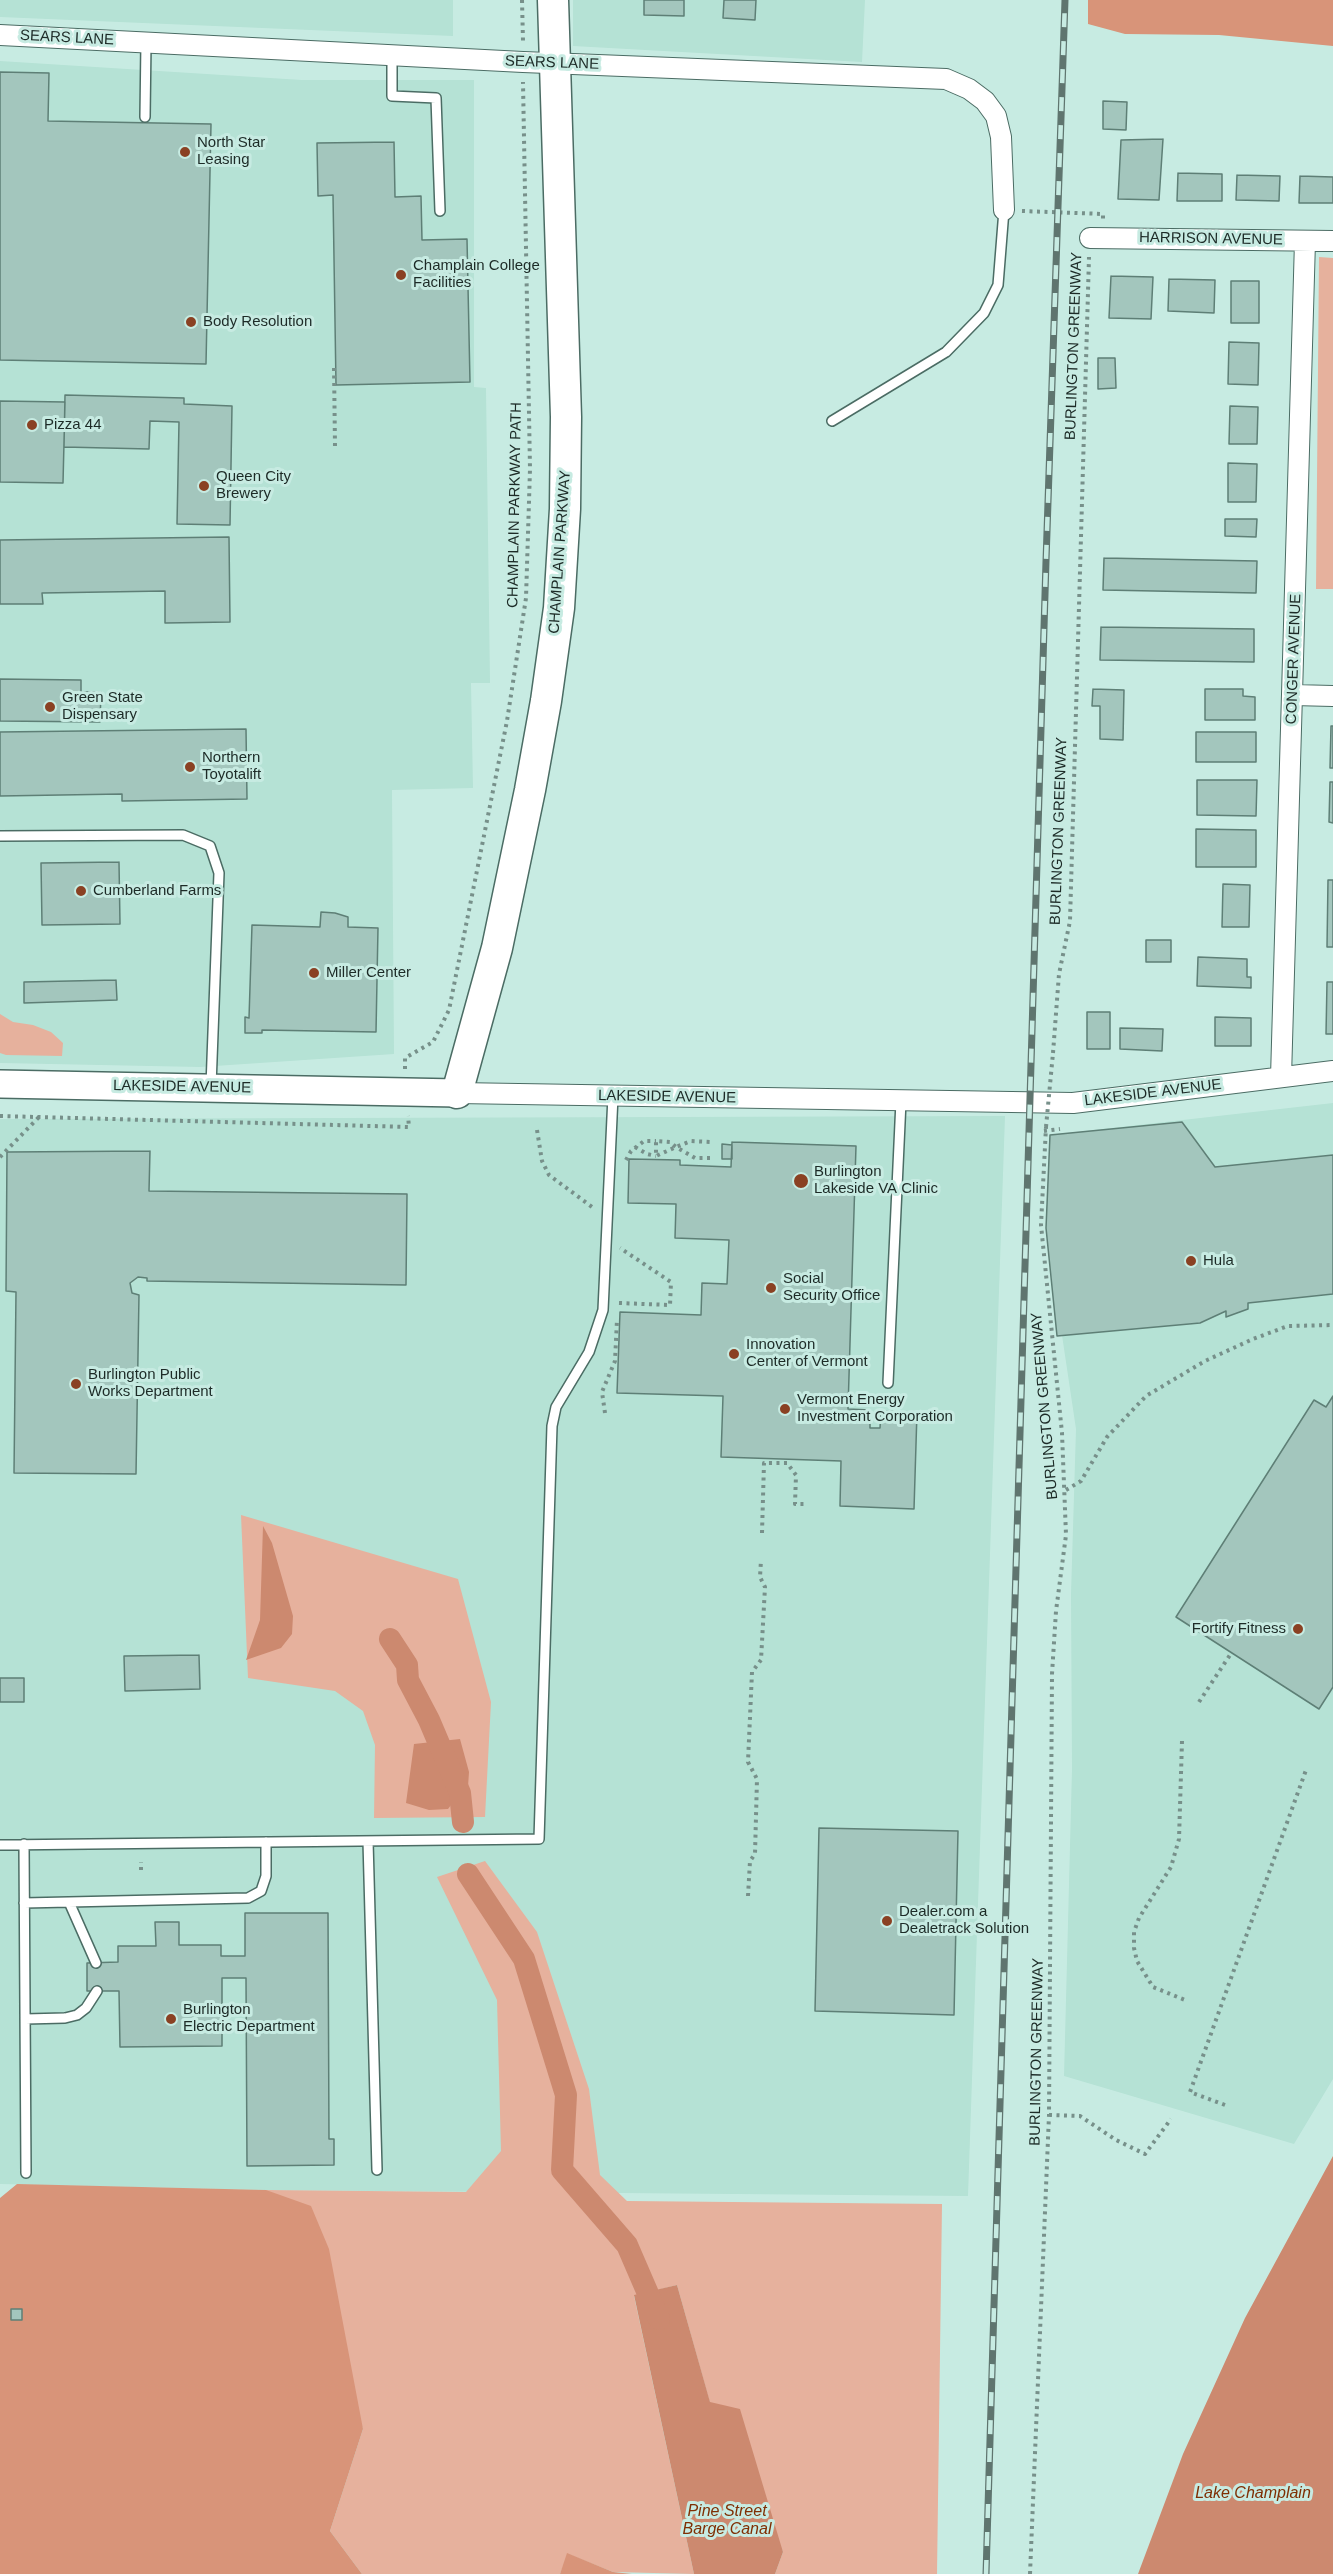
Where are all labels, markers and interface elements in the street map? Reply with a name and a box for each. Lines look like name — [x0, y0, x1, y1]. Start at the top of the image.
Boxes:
street label: SEARS LANE — [19, 27, 115, 49]
street label: SEARS LANE — [505, 52, 599, 74]
place label: North Star Leasing — [197, 134, 265, 169]
marker: North Star Leasing — [178, 145, 192, 159]
street label: HARRISON AVENUE — [1139, 229, 1283, 249]
street label: BURLINGTON GREENWAY — [1062, 252, 1086, 440]
place label: Champlain College Facilities — [413, 257, 540, 292]
marker: Champlain College Facilities — [394, 268, 408, 282]
place label: Body Resolution — [203, 313, 312, 331]
marker: Body Resolution — [184, 315, 198, 329]
street label: CHAMPLAIN PARKWAY PATH — [504, 402, 526, 608]
place label: Pizza 44 — [44, 416, 102, 434]
marker: Pizza 44 — [25, 418, 39, 432]
place label: Queen City Brewery — [216, 468, 291, 503]
street label: CHAMPLAIN PARKWAY — [545, 470, 575, 634]
marker: Queen City Brewery — [197, 479, 211, 493]
street label: CONGER AVENUE — [1283, 593, 1305, 725]
place label: Green State Dispensary — [62, 689, 143, 724]
marker: Green State Dispensary — [43, 700, 57, 714]
street label: BURLINGTON GREENWAY — [1047, 737, 1071, 925]
place label: Northern Toyotalift — [202, 749, 261, 784]
marker: Northern Toyotalift — [183, 760, 197, 774]
place label: Cumberland Farms — [93, 882, 221, 900]
marker: Cumberland Farms — [74, 884, 88, 898]
place label: Miller Center — [326, 964, 411, 982]
marker: Miller Center — [307, 966, 321, 980]
street label: LAKESIDE AVENUE — [1083, 1076, 1223, 1110]
street label: LAKESIDE AVENUE — [113, 1077, 251, 1097]
street label: LAKESIDE AVENUE — [598, 1087, 736, 1107]
place label: Burlington Lakeside VA Clinic — [814, 1163, 938, 1198]
marker: Burlington Lakeside VA Clinic — [792, 1172, 810, 1190]
place label: Hula — [1203, 1252, 1234, 1270]
marker: Hula — [1184, 1254, 1198, 1268]
place label: Social Security Office — [783, 1270, 880, 1305]
marker: Social Security Office — [764, 1281, 778, 1295]
street label: BURLINGTON GREENWAY — [1028, 1312, 1062, 1500]
place label: Innovation Center of Vermont — [746, 1336, 868, 1371]
marker: Innovation Center of Vermont — [727, 1347, 741, 1361]
place label: Burlington Public Works Department — [88, 1366, 213, 1401]
marker: Burlington Public Works Department — [69, 1377, 83, 1391]
place label: Vermont Energy Investment Corporation — [797, 1391, 953, 1426]
marker: Vermont Energy Investment Corporation — [778, 1402, 792, 1416]
place label: Fortify Fitness — [1192, 1620, 1286, 1638]
marker: Fortify Fitness — [1291, 1622, 1305, 1636]
place label: Dealer.com a Dealetrack Solution — [899, 1903, 1029, 1938]
marker: Dealer.com a Dealetrack Solution — [880, 1914, 894, 1928]
street label: BURLINGTON GREENWAY — [1026, 1958, 1048, 2146]
place label: Burlington Electric Department — [183, 2001, 315, 2036]
marker: Burlington Electric Department — [164, 2012, 178, 2026]
water label: Lake Champlain — [1195, 2484, 1311, 2504]
water label: Pine Street Barge Canal — [683, 2502, 771, 2540]

